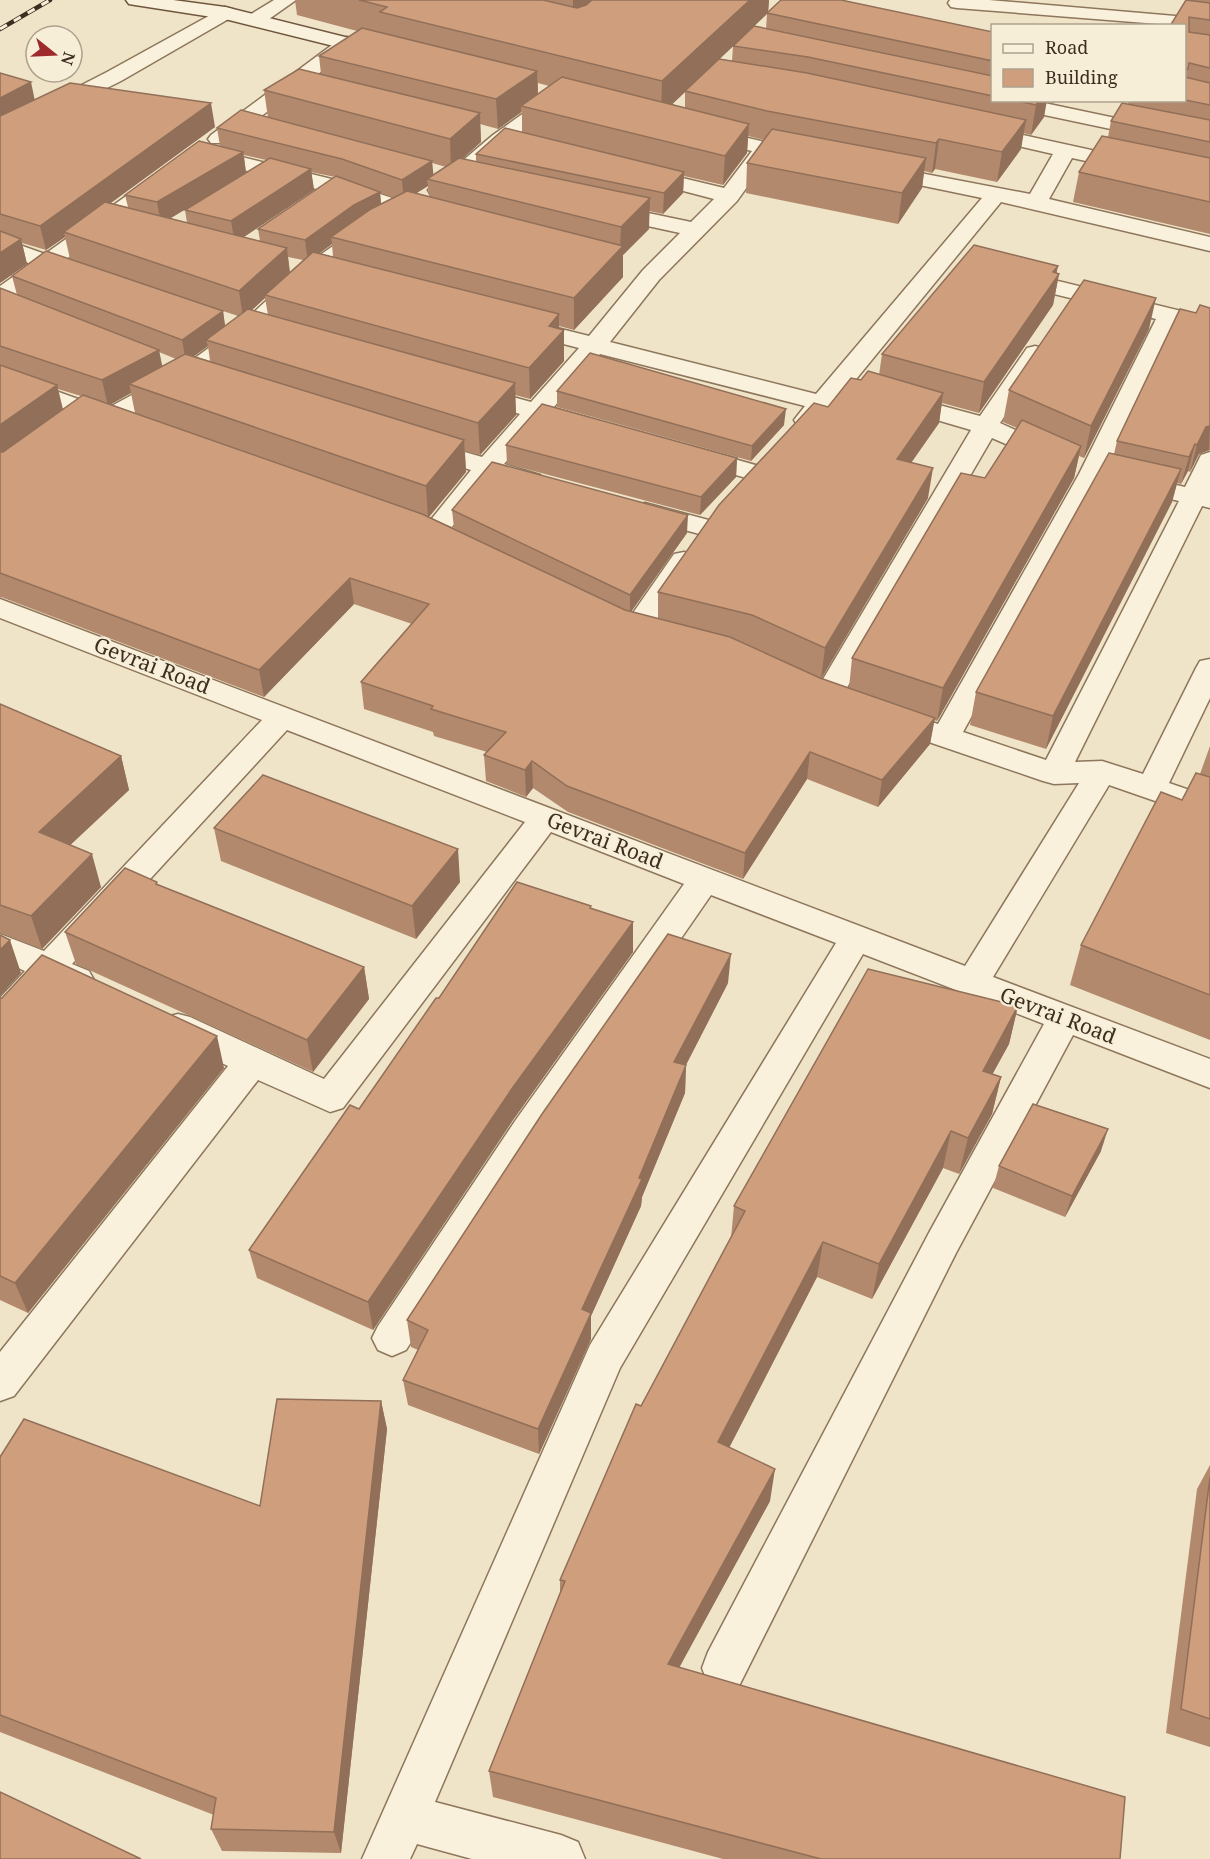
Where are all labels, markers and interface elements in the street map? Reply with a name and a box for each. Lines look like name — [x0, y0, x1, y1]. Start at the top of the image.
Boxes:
north arrow — [24, 24, 84, 84]
legend — [991, 24, 1186, 102]
text: Road — [1045, 35, 1088, 59]
text: N — [56, 49, 81, 68]
text: Building — [1045, 65, 1118, 89]
street label: Gevrai Road — [90, 630, 215, 700]
street label: Gevrai Road — [543, 805, 668, 875]
street label: Gevrai Road — [996, 980, 1121, 1050]

